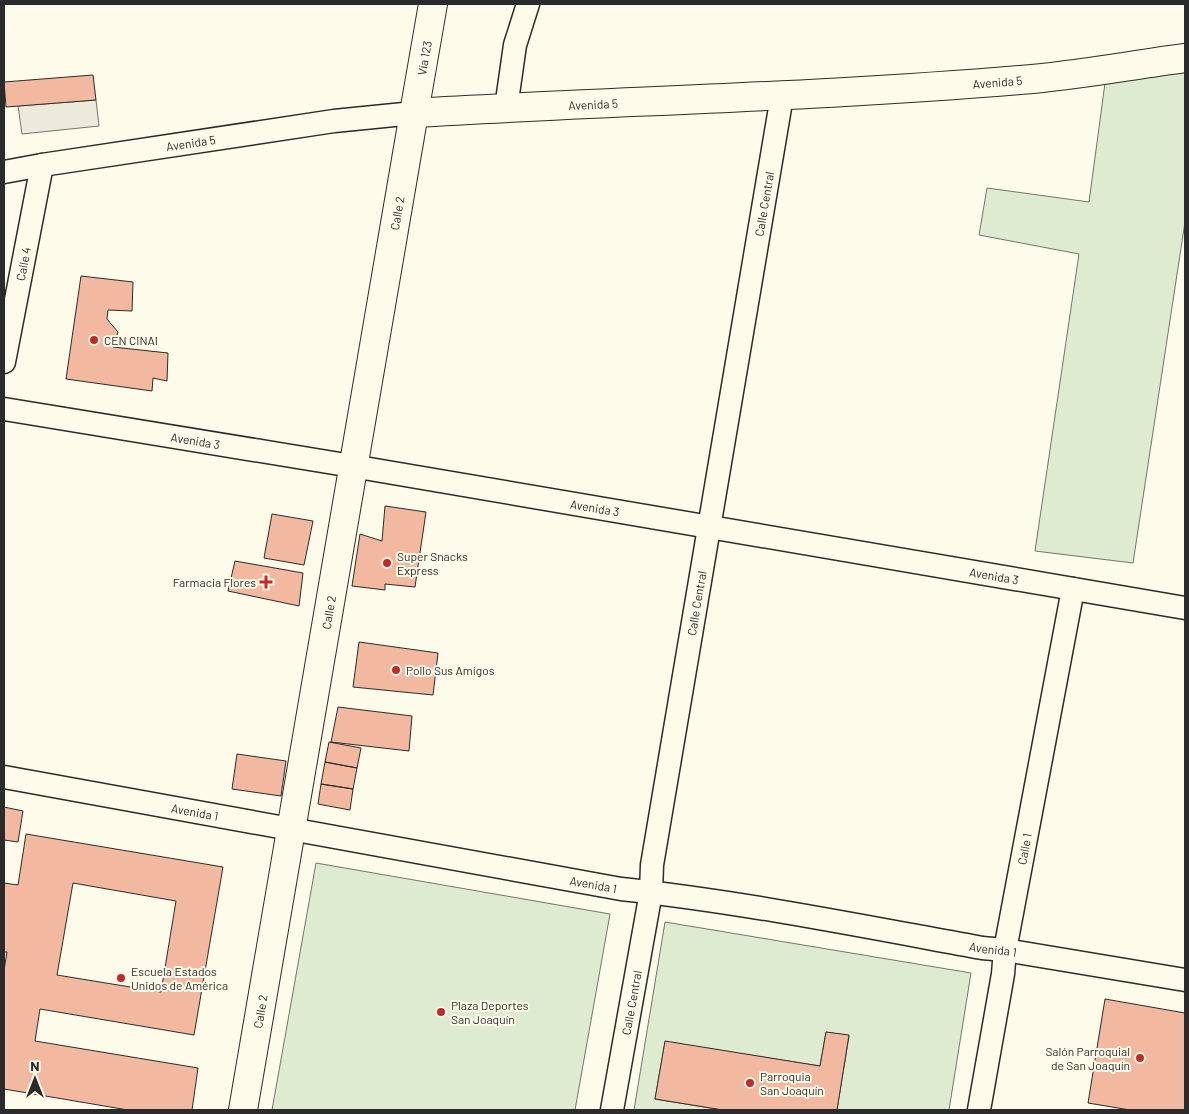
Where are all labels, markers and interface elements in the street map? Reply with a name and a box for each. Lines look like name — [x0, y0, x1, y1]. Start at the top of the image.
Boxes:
street label: Vía 123 — [414, 40, 434, 76]
street label: Avenida 5 — [972, 73, 1023, 91]
street label: Avenida 5 — [568, 96, 618, 112]
street label: Avenida 5 — [165, 132, 216, 153]
street label: Calle Central — [751, 170, 776, 237]
street label: Calle 2 — [387, 195, 407, 231]
street label: Calle 4 — [13, 246, 33, 282]
place label: CEN CINAI — [104, 333, 158, 347]
marker: CEN CINAI — [88, 334, 100, 346]
street label: Avenida 3 — [170, 429, 221, 451]
street label: Avenida 3 — [569, 496, 621, 518]
place label: Super Snacks Express — [397, 549, 468, 577]
marker: Super Snacks Express — [381, 557, 393, 569]
street label: Avenida 3 — [968, 564, 1020, 587]
street label: Calle Central — [684, 570, 709, 637]
place label: Farmacia Flores — [173, 575, 256, 589]
marker: Farmacia Flores — [260, 576, 272, 588]
street label: Calle 2 — [319, 594, 338, 630]
place label: Pollo Sus Amigos — [406, 663, 495, 677]
marker: Pollo Sus Amigos — [390, 664, 402, 676]
street label: Avenida 1 — [170, 801, 220, 823]
street label: Calle 1 — [1014, 832, 1034, 866]
street label: Avenida 1 — [569, 873, 618, 895]
street label: Avenida 1 — [968, 939, 1018, 959]
place label: Escuela Estados Unidos de América — [131, 964, 228, 992]
street label: Calle Central — [619, 969, 644, 1036]
marker: Escuela Estados Unidos de América — [115, 972, 127, 984]
street label: Calle 2 — [250, 993, 270, 1029]
place label: Plaza Deportes San Joaquín — [451, 998, 529, 1026]
marker: Plaza Deportes San Joaquín — [435, 1006, 447, 1018]
place label: Salón Parroquial de San Joaquín — [1045, 1044, 1130, 1072]
marker: Salón Parroquial de San Joaquín — [1134, 1052, 1146, 1064]
north arrow — [10, 1054, 60, 1104]
text: N — [30, 1057, 40, 1074]
place label: Parroquia San Joaquín — [760, 1069, 824, 1097]
marker: Parroquia San Joaquín — [744, 1077, 756, 1089]

